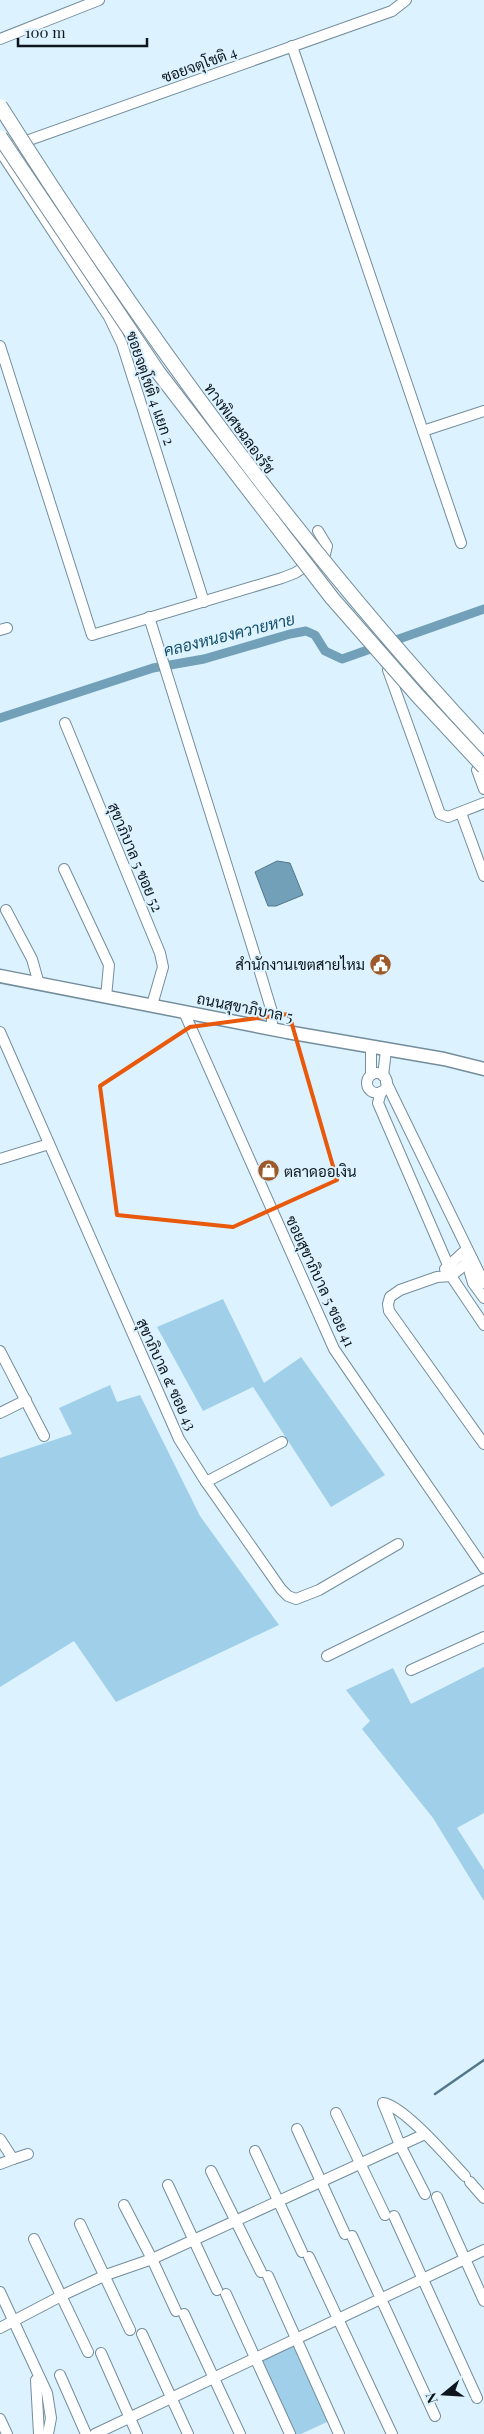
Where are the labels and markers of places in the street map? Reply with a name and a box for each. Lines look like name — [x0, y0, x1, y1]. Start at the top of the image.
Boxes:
public building icon: สำนักงานเขตสายไหม — [369, 952, 393, 976]
place label: สำนักงานเขตสายไหม — [235, 954, 365, 974]
shop icon: ตลาดออเงิน — [256, 1159, 280, 1183]
place label: ตลาดออเงิน — [284, 1161, 357, 1181]

